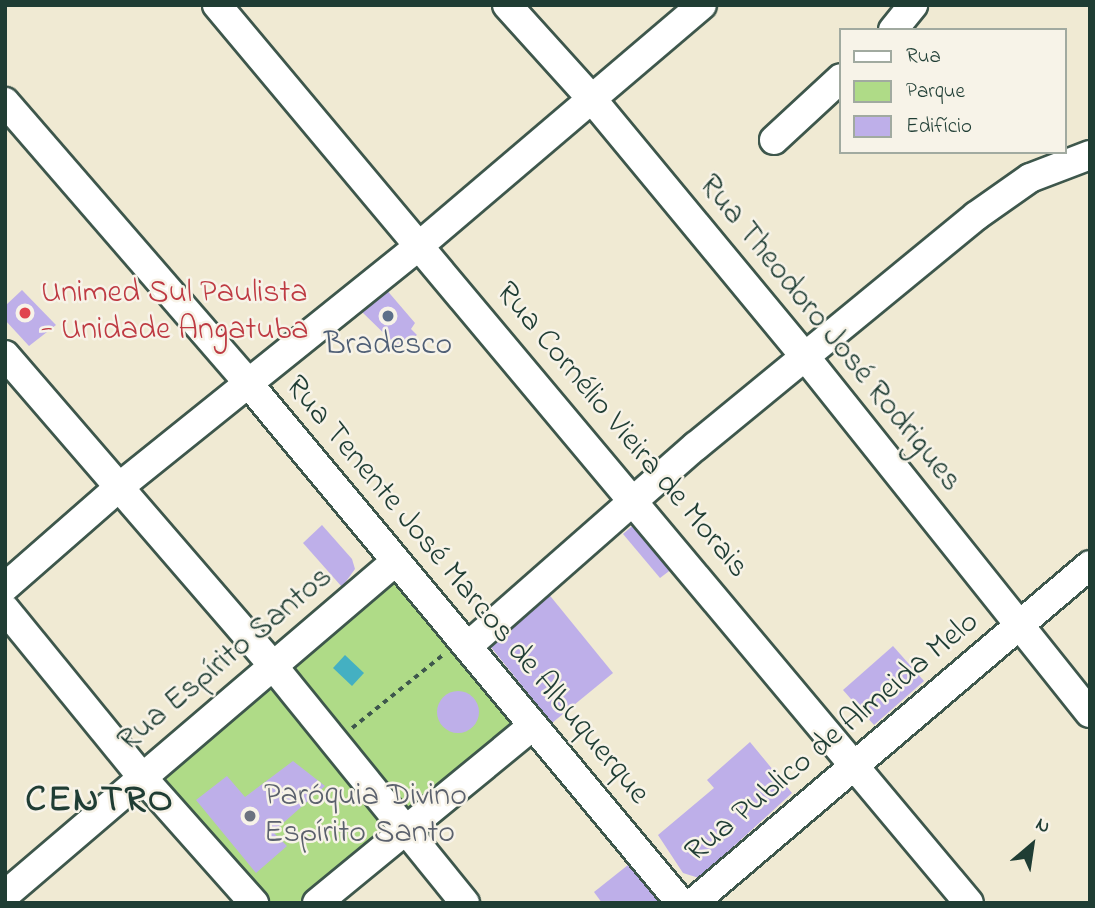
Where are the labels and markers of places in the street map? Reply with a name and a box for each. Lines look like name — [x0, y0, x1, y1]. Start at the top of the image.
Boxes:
place label: Unimed Sul Paulista - Unidade Angatuba — [41, 276, 309, 351]
marker: Unimed Sul Paulista - Unidade Angatuba — [15, 303, 35, 323]
marker: Bradesco — [380, 308, 396, 324]
place label: Bradesco — [324, 327, 452, 365]
place label: Paróquia Divino Espírito Santo — [264, 779, 467, 854]
marker: Paróquia Divino Espírito Santo — [242, 808, 258, 824]

